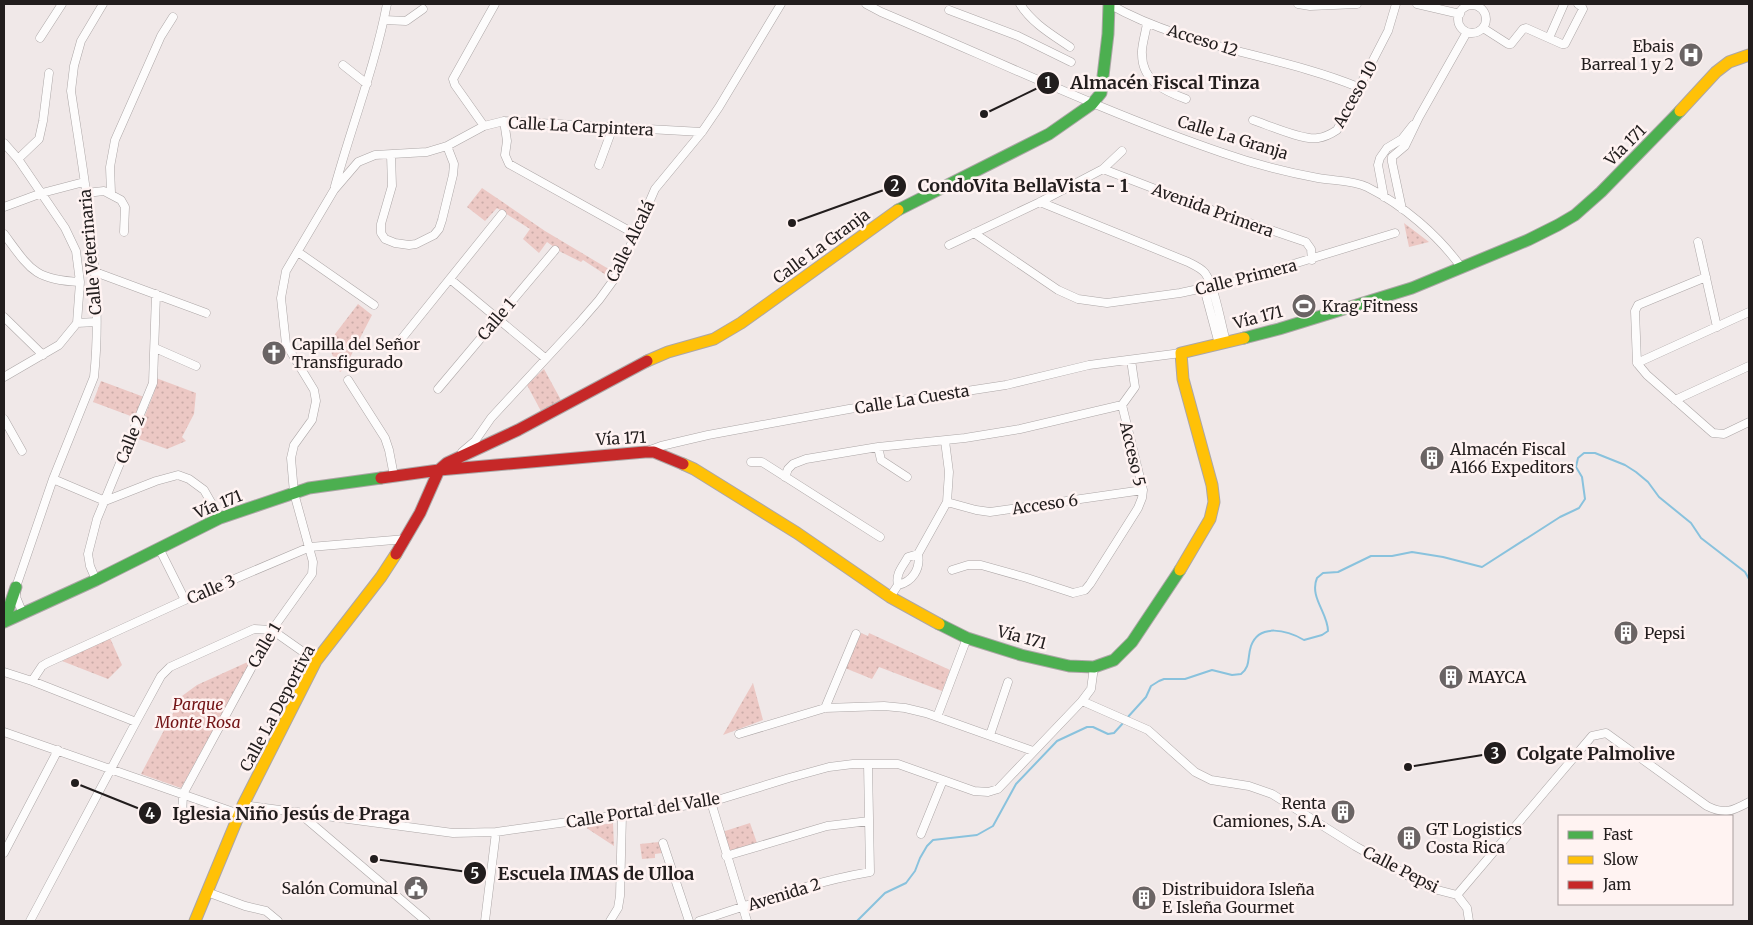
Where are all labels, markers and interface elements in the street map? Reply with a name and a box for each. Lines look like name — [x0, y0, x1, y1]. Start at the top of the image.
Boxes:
street label: Acceso 12 — [1164, 19, 1241, 60]
place label: Ebais Barreal 1 y 2 — [1581, 36, 1674, 74]
hospital icon: Ebais Barreal 1 y 2 — [1678, 42, 1704, 68]
street label: Acceso 10 — [1328, 57, 1382, 132]
callout: Almacén Fiscal Tinza — [1035, 66, 1270, 99]
text: Almacén Fiscal Tinza — [1069, 71, 1260, 94]
text: 1 — [1045, 73, 1052, 92]
street label: Calle La Granja — [1175, 111, 1291, 163]
street label: Calle La Carpintera — [508, 112, 655, 140]
street label: Vía 171 — [1599, 120, 1650, 171]
callout: CondoVita BellaVista - 1 — [883, 169, 1139, 202]
text: CondoVita BellaVista - 1 — [918, 174, 1128, 197]
text: 2 — [891, 176, 900, 195]
street label: Avenida Primera — [1149, 178, 1277, 241]
street label: Calle Veterinaria — [74, 188, 105, 316]
street label: Calle Alcalá — [602, 197, 658, 285]
street label: Calle La Granja — [769, 204, 874, 288]
street label: Calle Primera — [1193, 255, 1299, 299]
sports icon: Krag Fitness — [1291, 293, 1317, 319]
street label: Calle 1 — [473, 294, 519, 344]
place label: Krag Fitness — [1322, 296, 1418, 316]
street label: Vía 171 — [1230, 301, 1285, 333]
place label: Capilla del Señor Transfigurado — [292, 334, 420, 372]
church icon: Capilla del Señor Transfigurado — [261, 340, 287, 366]
street label: Calle La Cuesta — [853, 380, 971, 418]
street label: Calle 2 — [111, 412, 149, 466]
street label: Acceso 5 — [1116, 419, 1150, 488]
street label: Vía 171 — [594, 427, 647, 449]
place label: Almacén Fiscal A166 Expeditors — [1449, 439, 1575, 477]
building icon: Almacén Fiscal A166 Expeditors — [1419, 445, 1445, 471]
street label: Vía 171 — [190, 485, 245, 523]
street label: Acceso 6 — [1010, 489, 1079, 519]
street label: Calle 3 — [184, 570, 238, 608]
street label: Calle 1 — [243, 619, 285, 671]
building icon: Pepsi — [1613, 620, 1639, 646]
street label: Vía 171 — [994, 621, 1049, 653]
place label: Pepsi — [1644, 623, 1685, 643]
street label: Calle La Deportiva — [235, 641, 319, 775]
building icon: MAYCA — [1438, 664, 1464, 690]
place label: MAYCA — [1468, 667, 1527, 687]
park label: Parque Monte Rosa — [154, 694, 241, 732]
callout: Colgate Palmolive — [1482, 737, 1685, 770]
text: Colgate Palmolive — [1517, 742, 1675, 765]
text: 3 — [1491, 744, 1499, 763]
street label: Calle Portal del Valle — [565, 788, 721, 832]
place label: Renta Camiones, S.A. — [1213, 793, 1326, 831]
callout: Iglesia Niño Jesús de Praga — [137, 797, 420, 830]
building icon: Renta Camiones, S.A. — [1330, 799, 1356, 825]
text: Iglesia Niño Jesús de Praga — [172, 802, 410, 825]
text: 4 — [145, 804, 155, 823]
legend — [1558, 815, 1733, 905]
place label: GT Logistics Costa Rica — [1426, 819, 1522, 857]
building icon: GT Logistics Costa Rica — [1396, 825, 1422, 851]
text: Fast — [1603, 825, 1633, 844]
street label: Calle Pepsi — [1360, 841, 1442, 897]
text: Slow — [1603, 850, 1638, 869]
callout: Escuela IMAS de Ulloa — [463, 857, 705, 890]
text: Escuela IMAS de Ulloa — [498, 862, 694, 885]
text: 5 — [471, 864, 479, 883]
street label: Avenida 2 — [744, 873, 823, 915]
public building icon: Salón Comunal — [403, 875, 429, 901]
text: Jam — [1602, 875, 1631, 894]
place label: Salón Comunal — [282, 878, 398, 898]
place label: Distribuidora Isleña E Isleña Gourmet — [1162, 879, 1315, 917]
building icon: Distribuidora Isleña E Isleña Gourmet — [1131, 885, 1157, 911]

